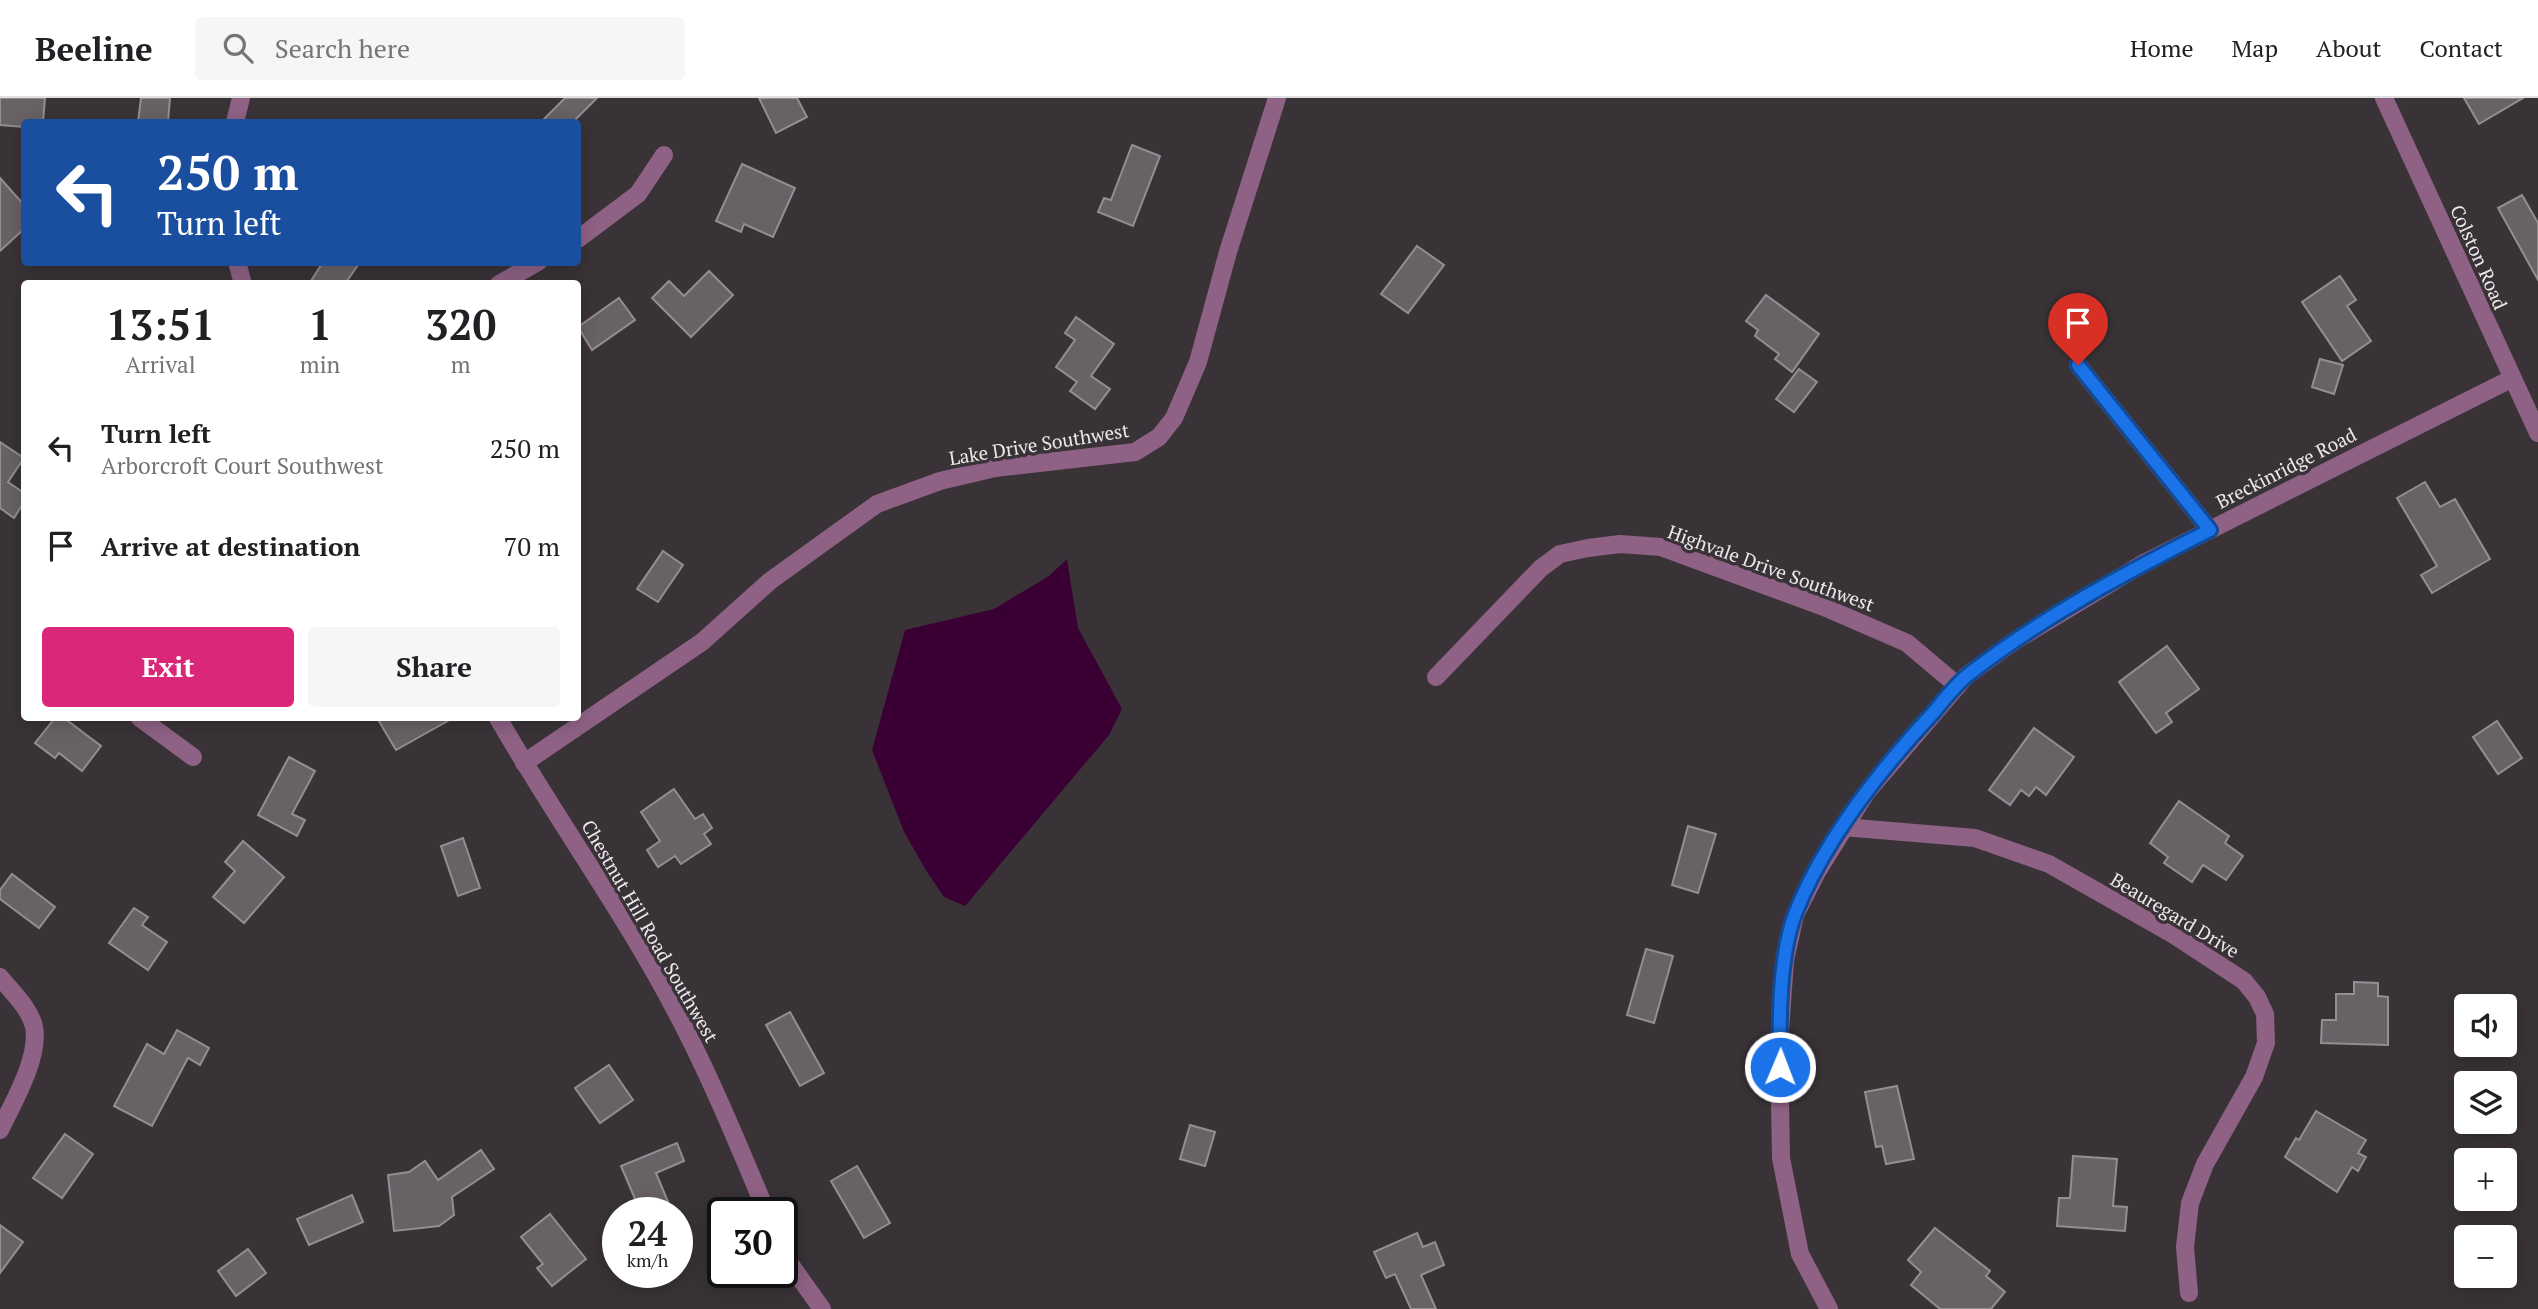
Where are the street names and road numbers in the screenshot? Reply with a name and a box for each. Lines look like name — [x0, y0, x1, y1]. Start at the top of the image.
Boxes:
street label: Colston Road — [2445, 201, 2514, 313]
street label: Lake Drive Southwest — [947, 417, 1131, 470]
street label: Breckinridge Road — [2211, 421, 2361, 514]
street label: Highvale Drive Southwest — [1664, 519, 1878, 617]
street label: Chestnut Hill Road Southwest — [576, 815, 724, 1047]
street label: Beauregard Drive — [2106, 866, 2244, 963]

